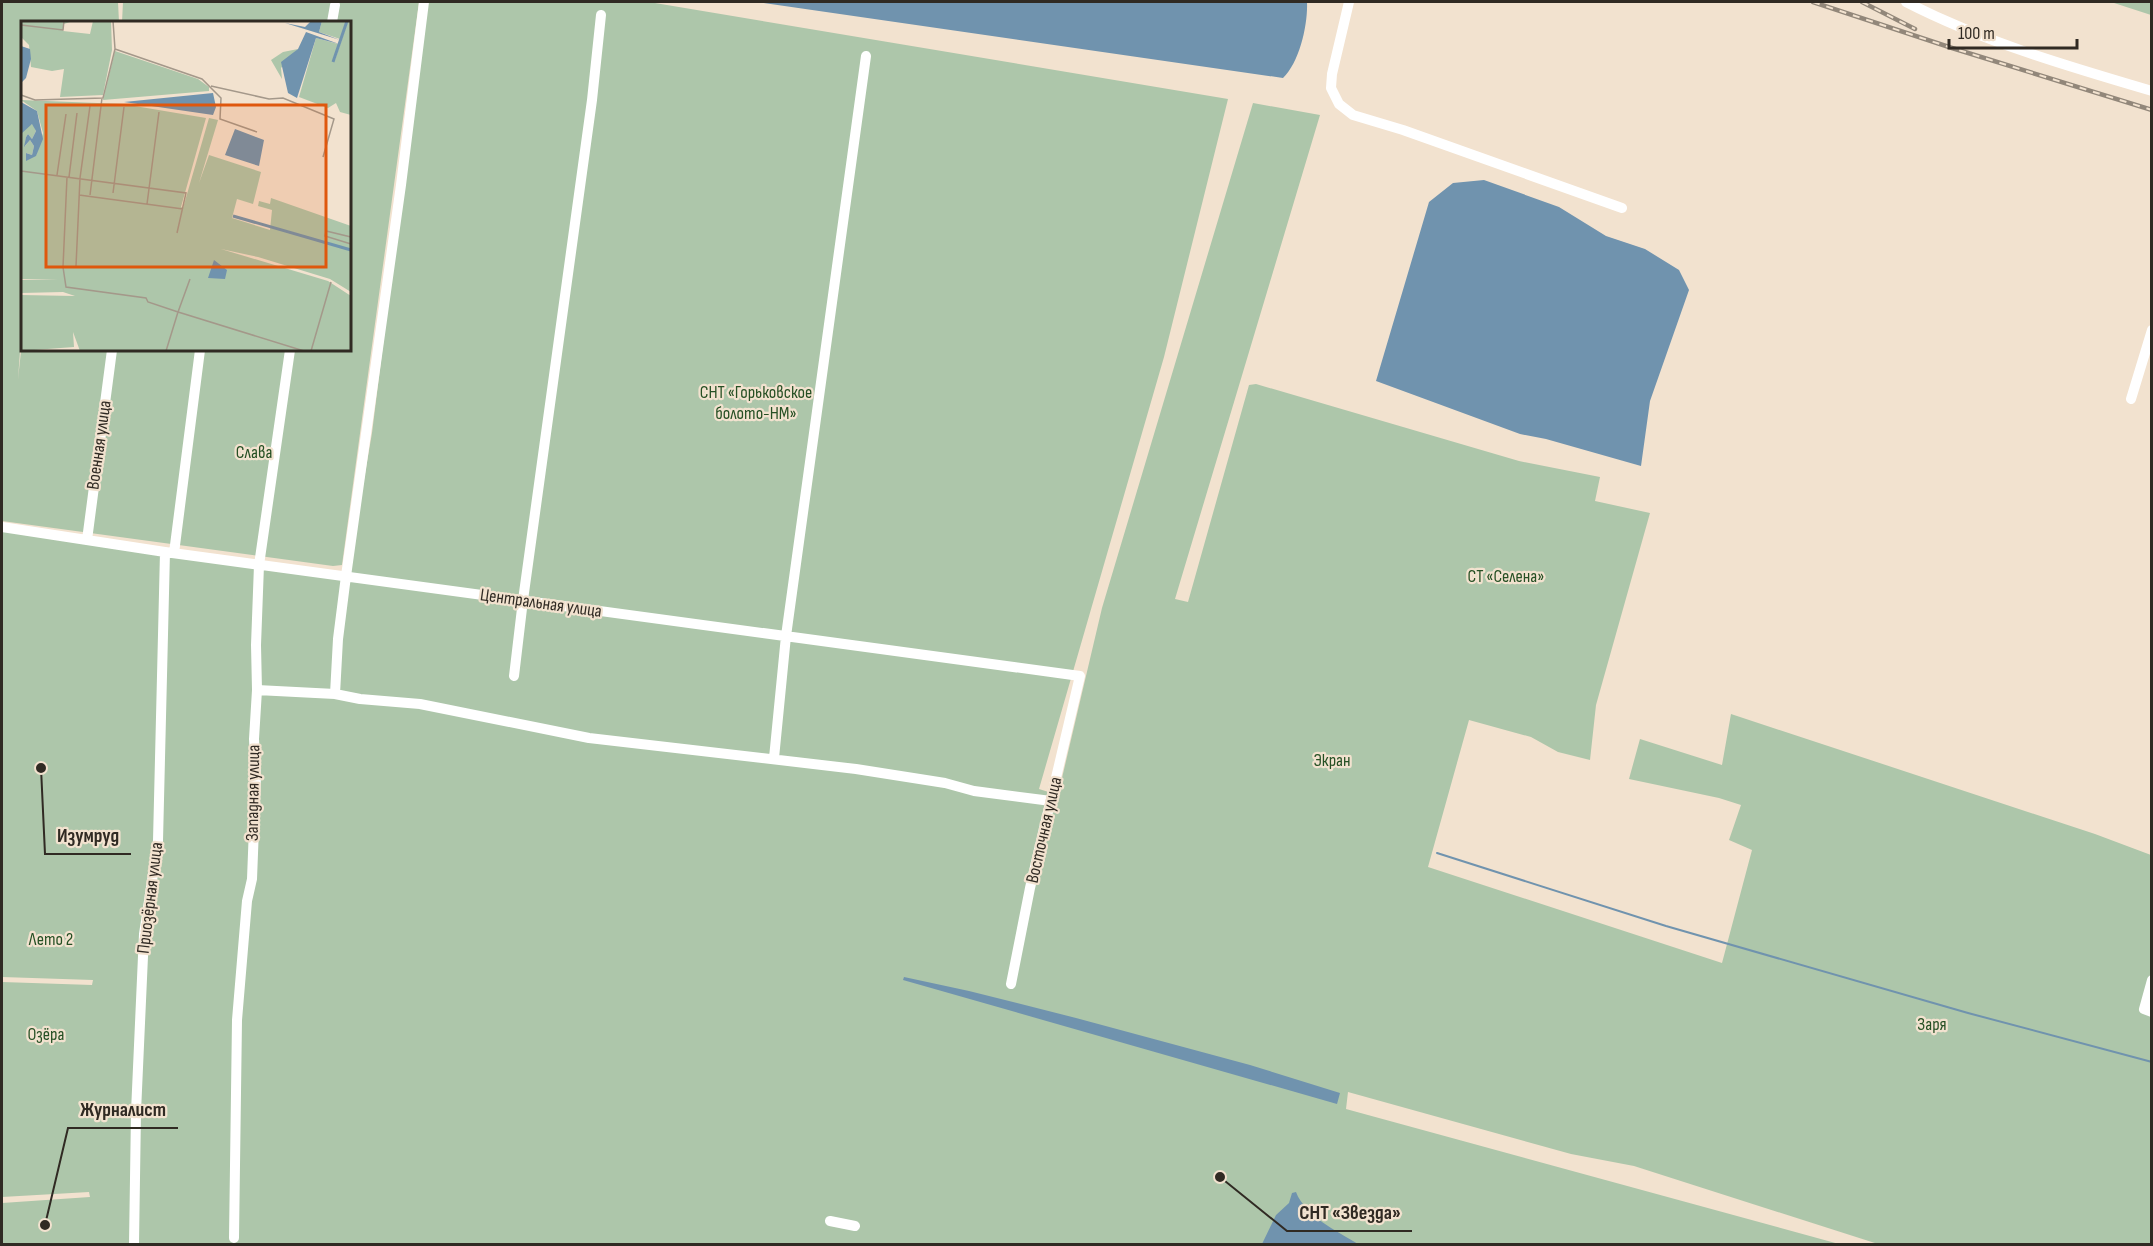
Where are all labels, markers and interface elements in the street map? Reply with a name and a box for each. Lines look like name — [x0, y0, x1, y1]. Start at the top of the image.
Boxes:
scale bar — [1949, 12, 2076, 50]
inset map — [21, 21, 351, 351]
text: 100 m — [1958, 23, 1995, 44]
park label: СНТ «Горьковское болото-НМ» — [700, 382, 812, 424]
street label: Военная улица — [82, 399, 116, 491]
park label: Слава — [236, 442, 272, 463]
park label: СТ «Селена» — [1468, 566, 1544, 587]
street label: Центральная улица — [479, 584, 603, 622]
street label: Западная улица — [242, 745, 264, 841]
park label: Экран — [1313, 750, 1351, 771]
street label: Восточная улица — [1022, 775, 1066, 885]
callout: Изумруд — [45, 816, 131, 854]
text: Изумруд — [57, 824, 119, 848]
street label: Приозёрная улица — [133, 841, 167, 955]
park label: Лето 2 — [28, 929, 73, 950]
park label: Заря — [1917, 1014, 1947, 1035]
park label: Озёра — [28, 1024, 65, 1045]
callout: Журналист — [68, 1090, 178, 1128]
text: Журналист — [80, 1098, 166, 1122]
callout: СНТ «Звезда» — [1287, 1193, 1412, 1231]
text: СНТ «Звезда» — [1299, 1201, 1401, 1225]

